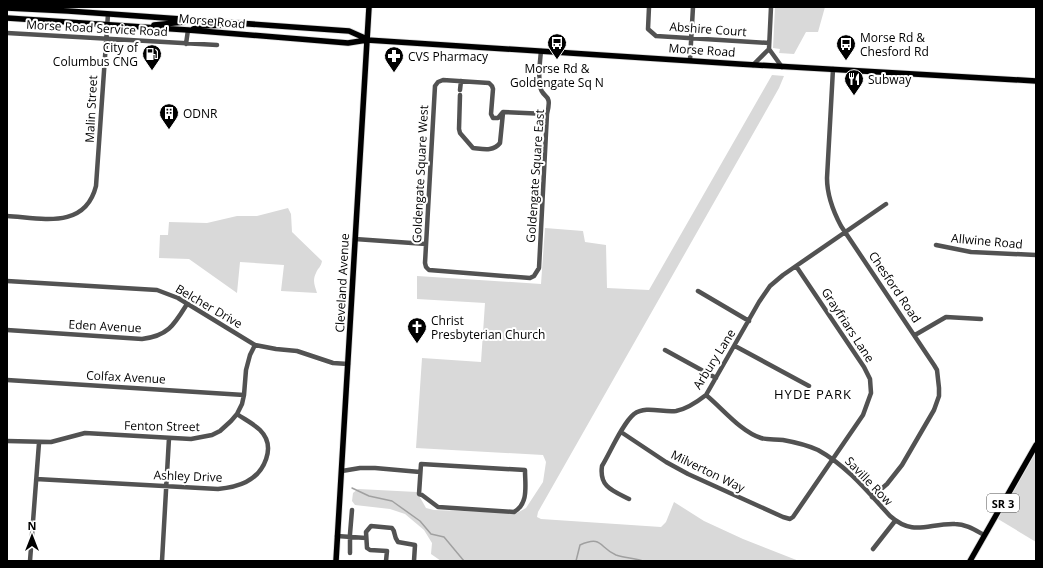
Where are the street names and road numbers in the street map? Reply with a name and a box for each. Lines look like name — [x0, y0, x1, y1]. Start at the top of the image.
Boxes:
street label: Morse Road — [178, 10, 246, 32]
street label: Morse Road Service Road — [26, 16, 168, 40]
street label: Abshire Court — [669, 18, 747, 40]
street label: Morse Road — [668, 39, 736, 61]
street label: Malin Street — [81, 75, 101, 143]
street label: Goldengate Square West — [408, 105, 432, 243]
street label: Goldengate Square East — [522, 109, 548, 243]
street label: Allwine Road — [950, 229, 1024, 253]
street label: Cleveland Avenue — [331, 233, 353, 333]
street label: Chesford Road — [865, 248, 925, 326]
street label: Belcher Drive — [172, 280, 246, 332]
street label: Grayfriars Lane — [818, 284, 879, 366]
street label: Eden Avenue — [68, 316, 142, 336]
street label: Arbury Lane — [689, 325, 739, 392]
street label: Colfax Avenue — [86, 366, 166, 388]
street label: Fenton Street — [124, 417, 200, 435]
street label: Milverton Way — [668, 446, 749, 497]
street label: Saville Row — [841, 453, 897, 510]
street label: Ashley Drive — [153, 466, 223, 486]
road number: SR 3 — [987, 494, 1019, 512]

